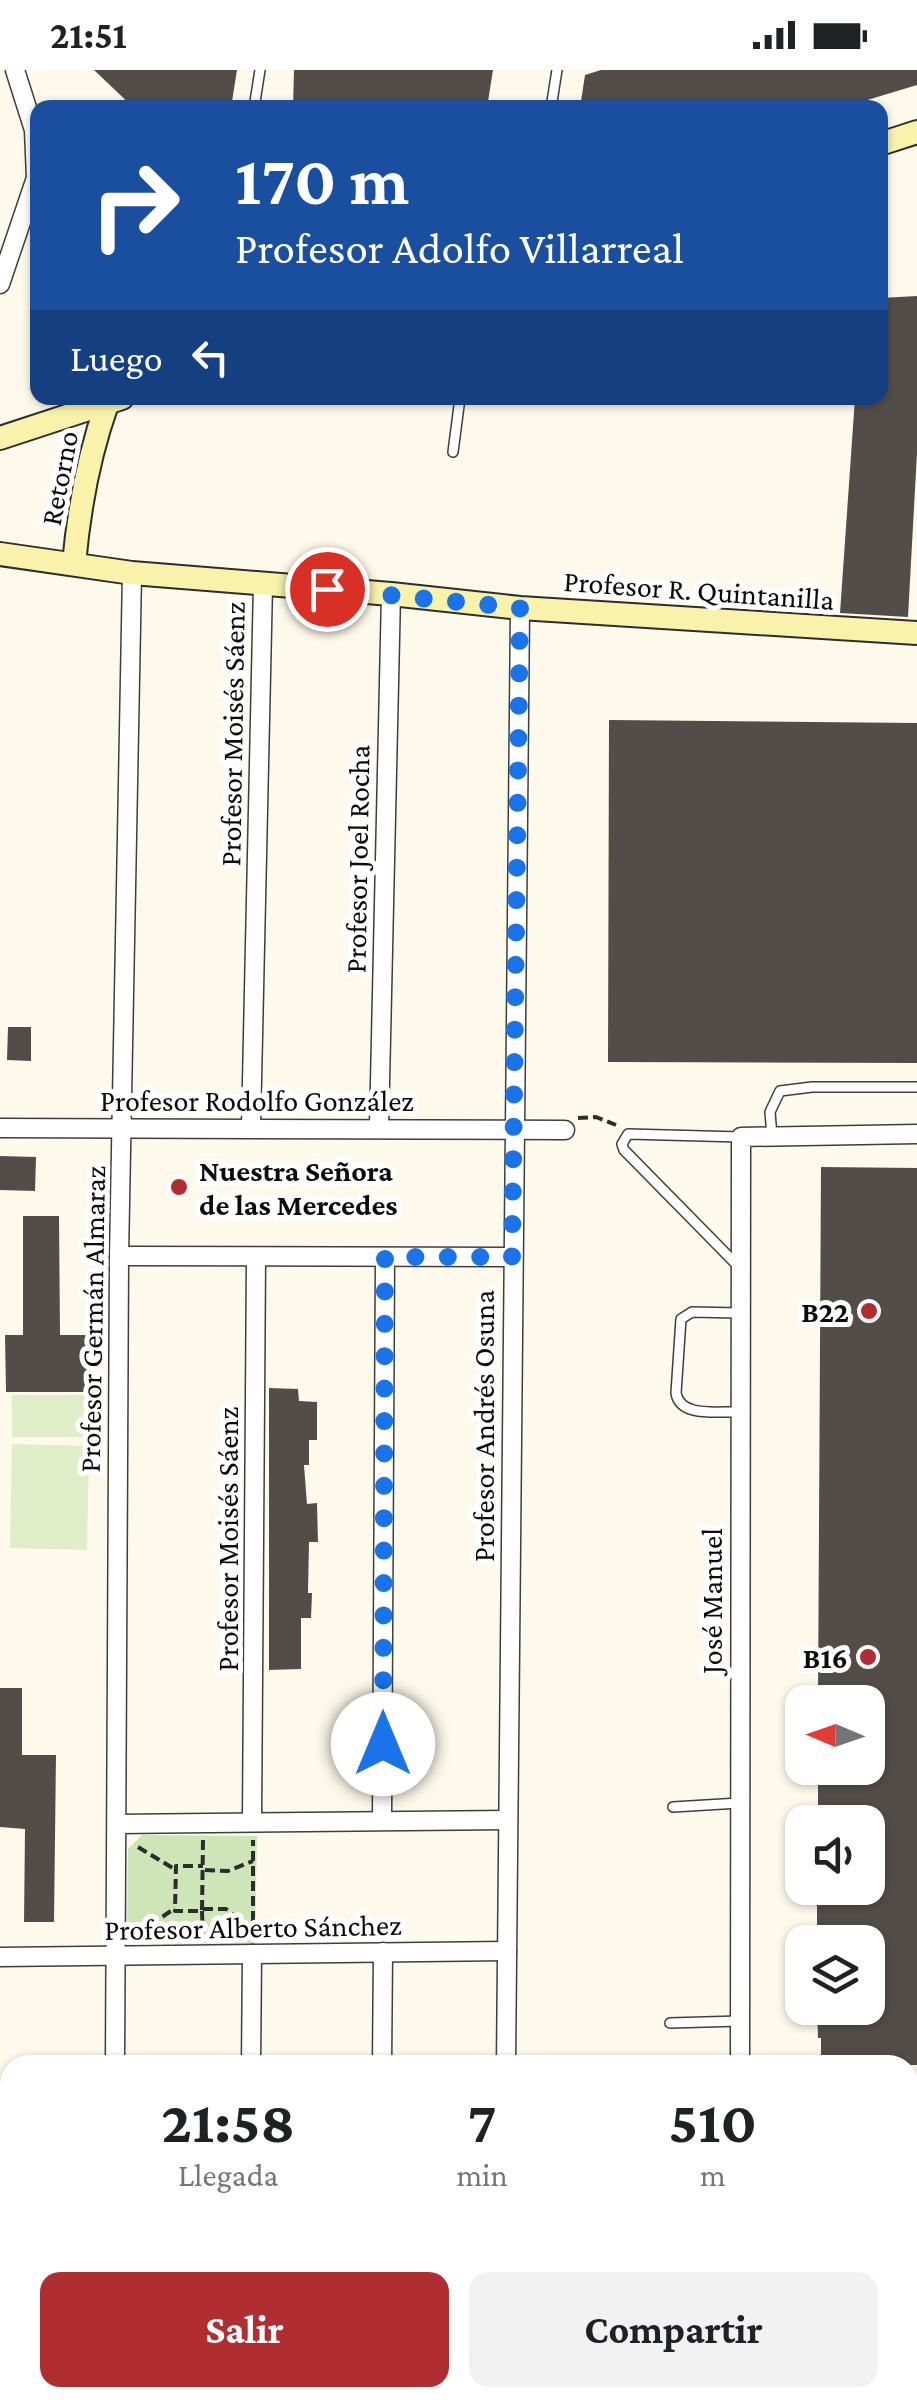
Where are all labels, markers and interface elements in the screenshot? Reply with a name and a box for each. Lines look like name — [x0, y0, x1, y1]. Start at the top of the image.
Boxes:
text: 21:51 — [50, 14, 127, 56]
icon: right — [70, 140, 200, 270]
text: 170 m — [235, 141, 409, 219]
text: Profesor Adolfo Villarreal — [235, 223, 684, 273]
icon: left — [183, 330, 238, 385]
text: Luego — [70, 337, 163, 379]
street label: Retorno — [34, 428, 84, 528]
pin — [285, 547, 370, 632]
icon: arrive — [300, 562, 355, 617]
street label: Profesor R. Quintanilla — [563, 564, 836, 616]
street label: Profesor Moisés Sáenz — [213, 601, 251, 867]
street label: Profesor Joel Rocha — [339, 744, 375, 974]
street label: Profesor Rodolfo González — [100, 1084, 414, 1117]
place label: Nuestra Señora de las Mercedes — [199, 1154, 398, 1221]
street label: Profesor Germán Almaraz — [73, 1165, 111, 1473]
marker: Nuestra Señora de las Mercedes — [168, 1176, 190, 1198]
street label: Profesor Andrés Osuna — [467, 1290, 500, 1562]
place label: B22 — [801, 1295, 849, 1328]
marker: B22 — [858, 1300, 880, 1322]
street label: Profesor Moisés Sáenz — [211, 1407, 244, 1671]
street label: José Manuel — [695, 1528, 728, 1677]
place label: B16 — [803, 1641, 848, 1674]
marker: B16 — [857, 1646, 879, 1668]
north arrow — [785, 1685, 885, 1785]
map controls — [785, 1685, 885, 2025]
position arrow — [331, 1692, 435, 1796]
button: sound — [785, 1805, 885, 1905]
street label: Profesor Alberto Sánchez — [104, 1908, 402, 1946]
button: layers — [785, 1925, 885, 2025]
text: 21:58 — [161, 2088, 295, 2155]
text: 7 — [467, 2088, 497, 2155]
text: 510 — [669, 2088, 757, 2155]
text: Llegada — [178, 2157, 278, 2193]
text: min — [456, 2157, 508, 2193]
text: m — [700, 2157, 726, 2193]
button: Salir — [40, 2272, 449, 2387]
button: Compartir — [469, 2272, 878, 2387]

